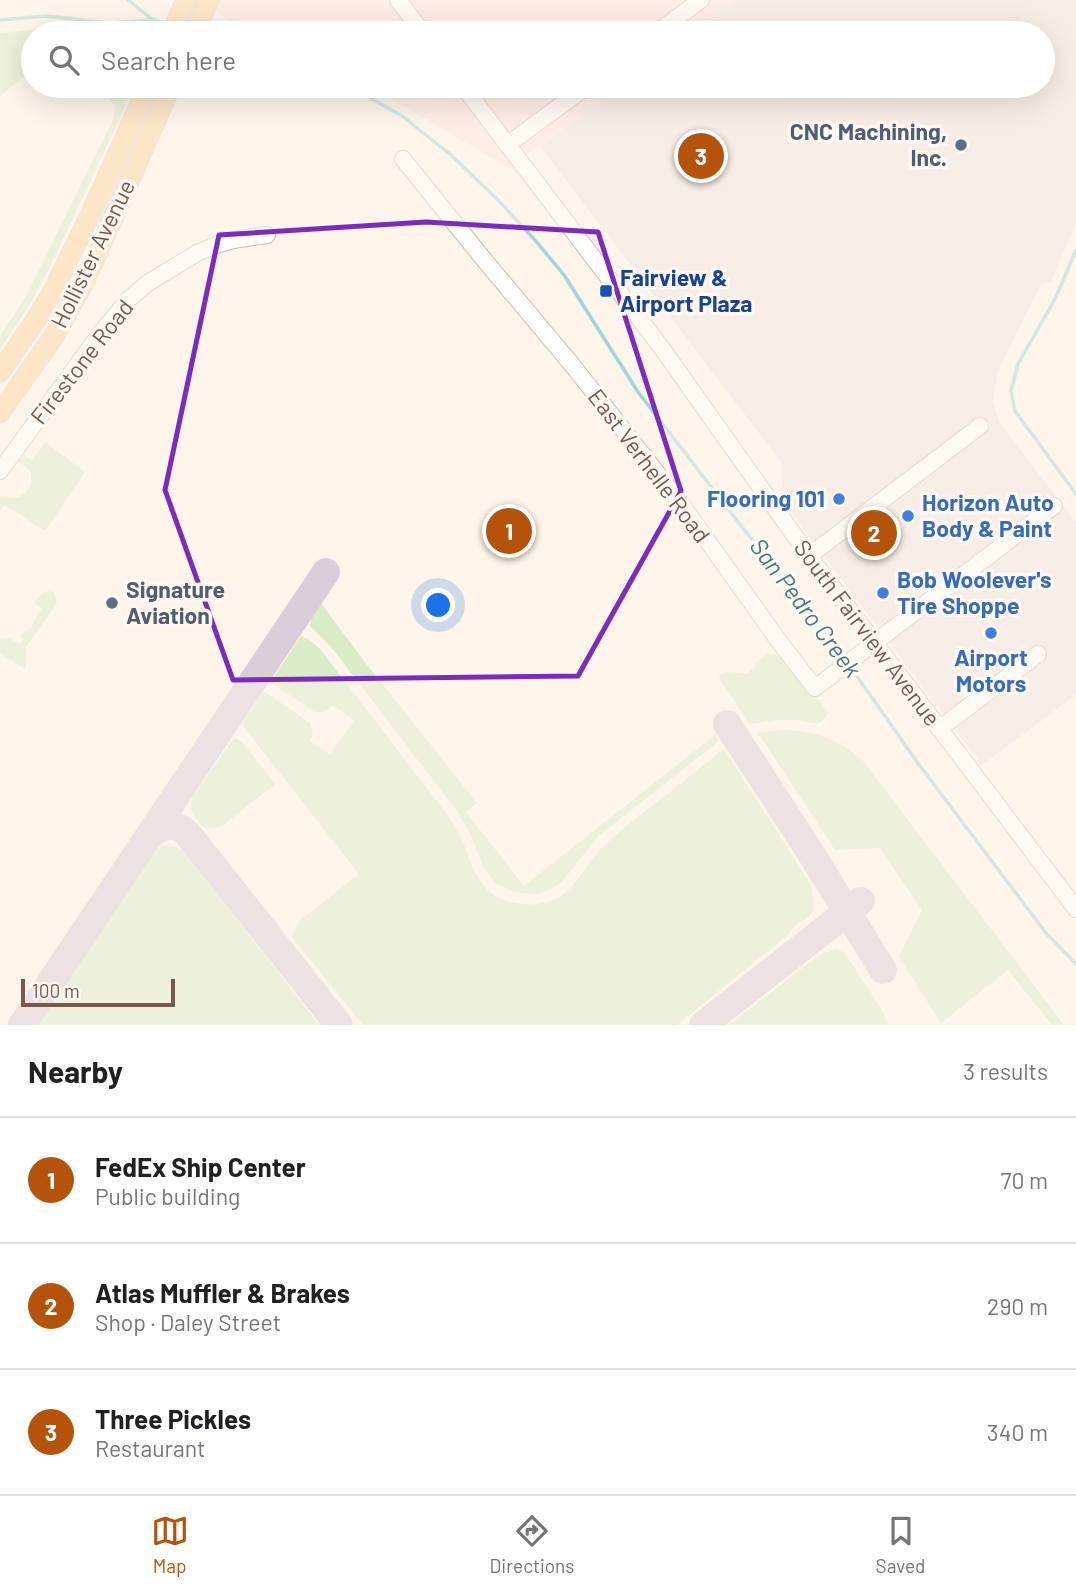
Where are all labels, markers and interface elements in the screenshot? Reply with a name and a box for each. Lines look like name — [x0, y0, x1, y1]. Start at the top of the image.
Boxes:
search box — [21, 21, 1055, 98]
icon: search — [45, 41, 83, 79]
text: Search here — [101, 44, 236, 75]
place label: CNC Machining, Inc. — [790, 117, 947, 171]
pin: 3 — [678, 130, 724, 182]
marker: CNC Machining, Inc. — [953, 137, 969, 153]
street label: Hollister Avenue — [44, 175, 140, 332]
place label: Fairview & Airport Plaza — [620, 263, 752, 317]
marker: Fairview & Airport Plaza — [598, 283, 614, 299]
street label: Firestone Road — [24, 293, 139, 429]
street label: East Verhelle Road — [583, 383, 717, 548]
place label: Flooring 101 — [707, 484, 825, 512]
place label: Horizon Auto Body & Paint — [922, 488, 1054, 542]
marker: Flooring 101 — [831, 491, 847, 507]
pin: 1 — [486, 505, 532, 557]
pin: 2 — [851, 507, 897, 559]
marker: Horizon Auto Body & Paint — [900, 508, 916, 524]
water label: San Pedro Creek — [744, 532, 868, 683]
street label: South Fairview Avenue — [789, 534, 947, 731]
place label: Bob Woolever's Tire Shoppe — [897, 565, 1051, 619]
place label: Signature Aviation — [126, 575, 225, 629]
marker: Bob Woolever's Tire Shoppe — [875, 585, 891, 601]
your location — [421, 588, 455, 622]
marker: Signature Aviation — [104, 595, 120, 611]
marker: Airport Motors — [983, 625, 999, 641]
place label: Airport Motors — [954, 643, 1028, 697]
scale bar — [21, 976, 175, 1008]
text: 100 m — [32, 979, 80, 1002]
text: Nearby — [28, 1053, 123, 1089]
text: 3 results — [963, 1057, 1048, 1085]
text: FedEx Ship Center — [95, 1151, 306, 1182]
text: 1 — [47, 1166, 55, 1194]
text: 70 m — [1001, 1166, 1048, 1194]
text: Public building — [95, 1182, 240, 1210]
text: Atlas Muffler & Brakes — [95, 1277, 350, 1308]
text: 2 — [45, 1292, 57, 1320]
text: 290 m — [987, 1292, 1048, 1320]
text: Shop · Daley Street — [95, 1308, 281, 1336]
text: Three Pickles — [95, 1403, 251, 1434]
text: 3 — [45, 1418, 57, 1446]
text: 340 m — [987, 1418, 1048, 1446]
text: Restaurant — [95, 1434, 205, 1462]
tab: Map — [151, 1512, 189, 1577]
tab: Directions — [490, 1512, 575, 1577]
tab: Saved — [876, 1512, 925, 1577]

